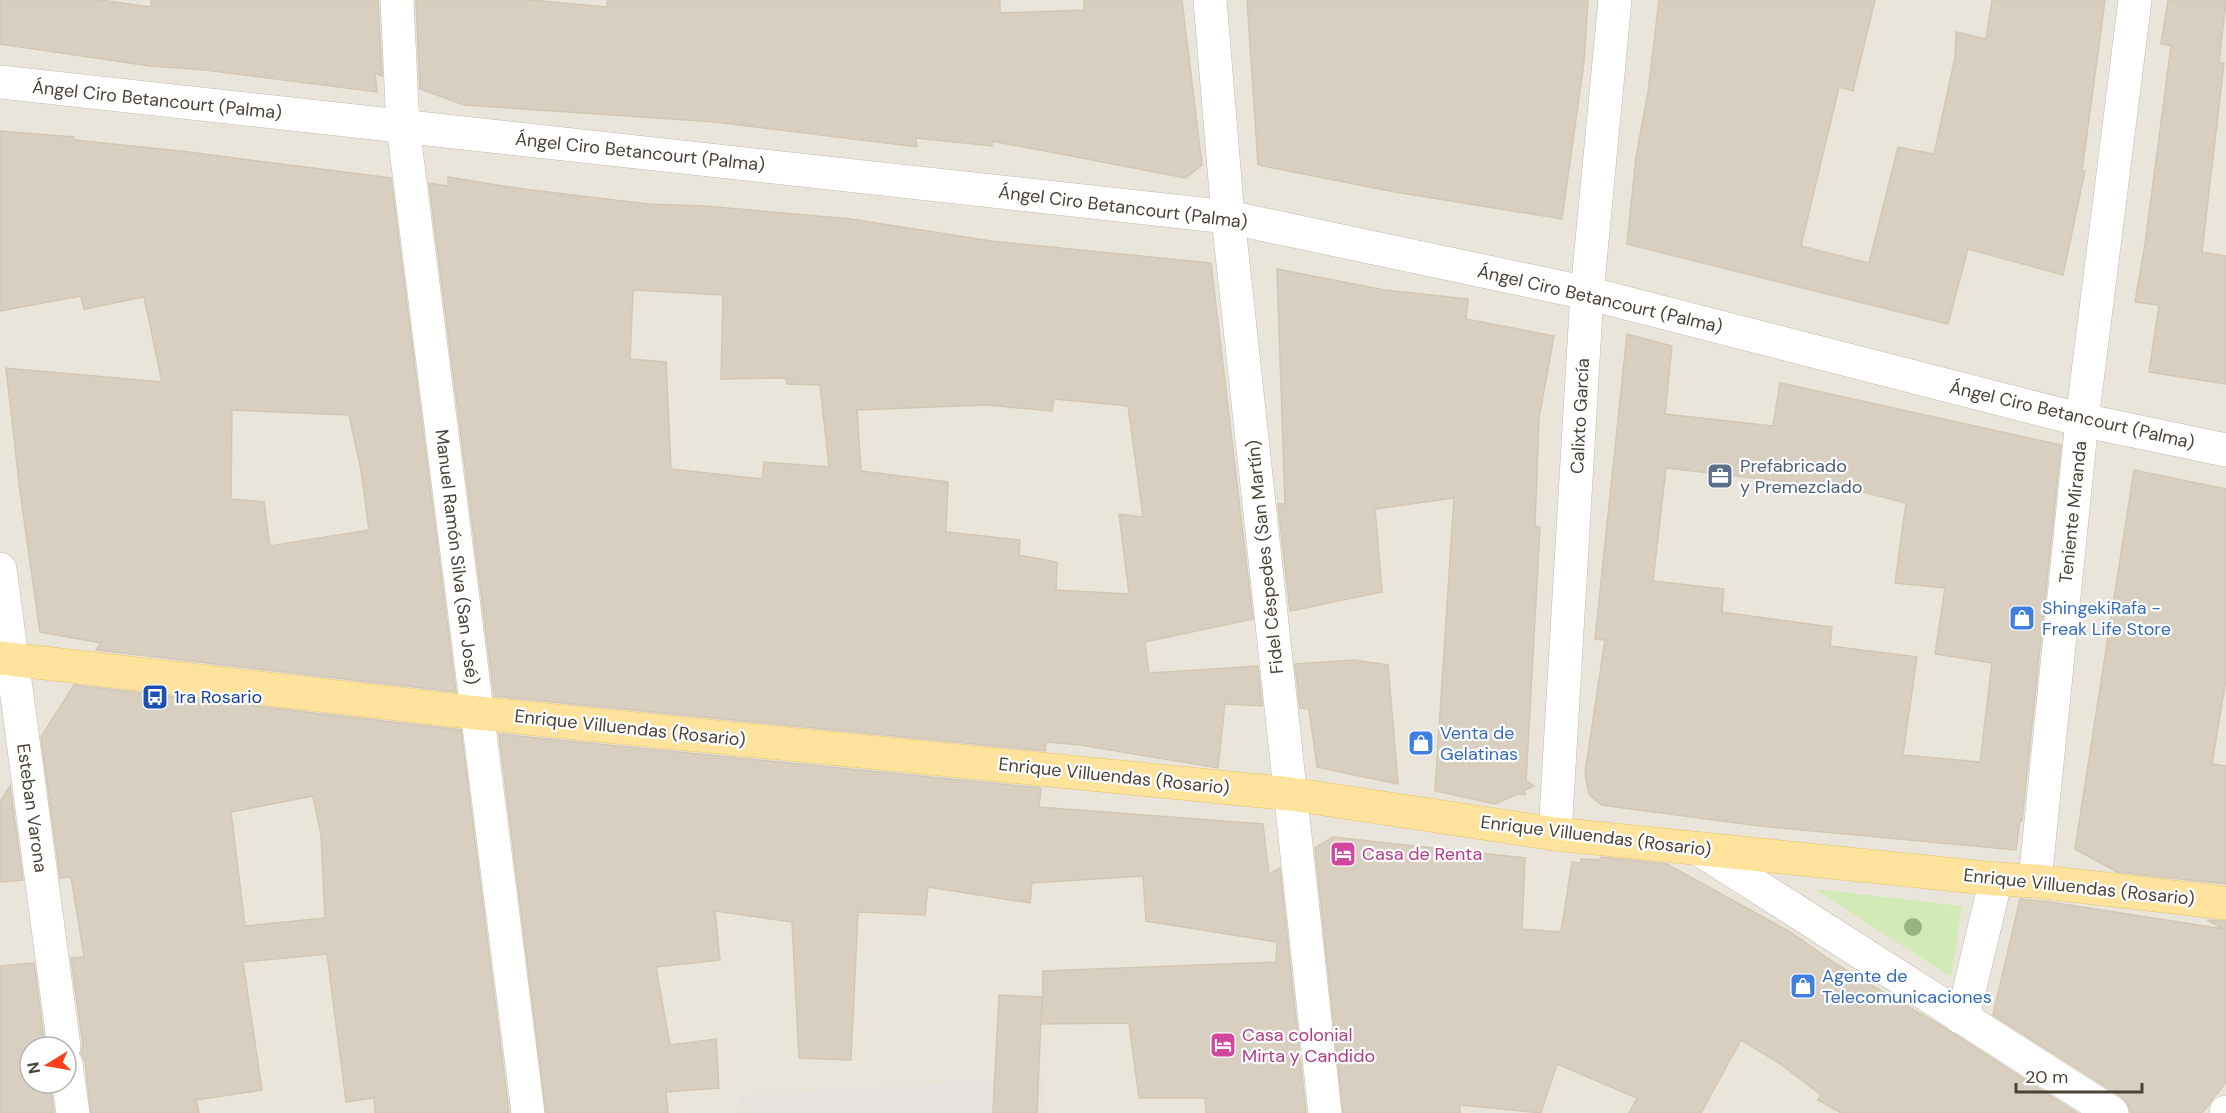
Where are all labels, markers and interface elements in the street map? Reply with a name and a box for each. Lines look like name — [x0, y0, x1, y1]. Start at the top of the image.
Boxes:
street label: Ángel Ciro Betancourt (Palma) — [31, 75, 283, 125]
street label: Ángel Ciro Betancourt (Palma) — [514, 127, 766, 177]
street label: Ángel Ciro Betancourt (Palma) — [997, 180, 1249, 234]
street label: Ángel Ciro Betancourt (Palma) — [1475, 259, 1725, 339]
street label: Calixto García — [1565, 357, 1595, 475]
street label: Ángel Ciro Betancourt (Palma) — [1947, 375, 2197, 455]
street label: Manuel Ramón Silva (San José) — [429, 428, 485, 686]
street label: Fidel Céspedes (San Martín) — [1241, 439, 1289, 675]
street label: Teniente Miranda — [2054, 440, 2092, 584]
place label: Prefabricado y Premezclado — [1740, 454, 1862, 499]
office icon: Prefabricado y Premezclado — [1705, 461, 1735, 491]
place label: ShingekiRafa - Freak Life Store — [2042, 596, 2171, 641]
shop icon: ShingekiRafa - Freak Life Store — [2007, 603, 2037, 633]
bus stop icon: 1ra Rosario — [140, 682, 170, 712]
place label: 1ra Rosario — [174, 685, 262, 709]
street label: Enrique Villuendas (Rosario) — [513, 704, 747, 752]
place label: Venta de Gelatinas — [1440, 721, 1518, 766]
shop icon: Venta de Gelatinas — [1406, 728, 1436, 758]
street label: Esteban Varona — [11, 742, 53, 874]
street label: Enrique Villuendas (Rosario) — [997, 752, 1231, 800]
street label: Enrique Villuendas (Rosario) — [1479, 810, 1713, 862]
hotel icon: Casa de Renta — [1328, 839, 1358, 869]
place label: Casa de Renta — [1362, 842, 1482, 866]
street label: Enrique Villuendas (Rosario) — [1962, 863, 2196, 911]
place label: Agente de Telecomunicaciones — [1822, 964, 1992, 1009]
shop icon: Agente de Telecomunicaciones — [1788, 971, 1818, 1001]
place label: Casa colonial Mirta y Candido — [1242, 1023, 1375, 1068]
hotel icon: Casa colonial Mirta y Candido — [1208, 1030, 1238, 1060]
north arrow — [18, 1035, 78, 1095]
scale bar — [2016, 1056, 2142, 1094]
text: N — [22, 1060, 45, 1075]
text: 20 m — [2025, 1065, 2068, 1089]

